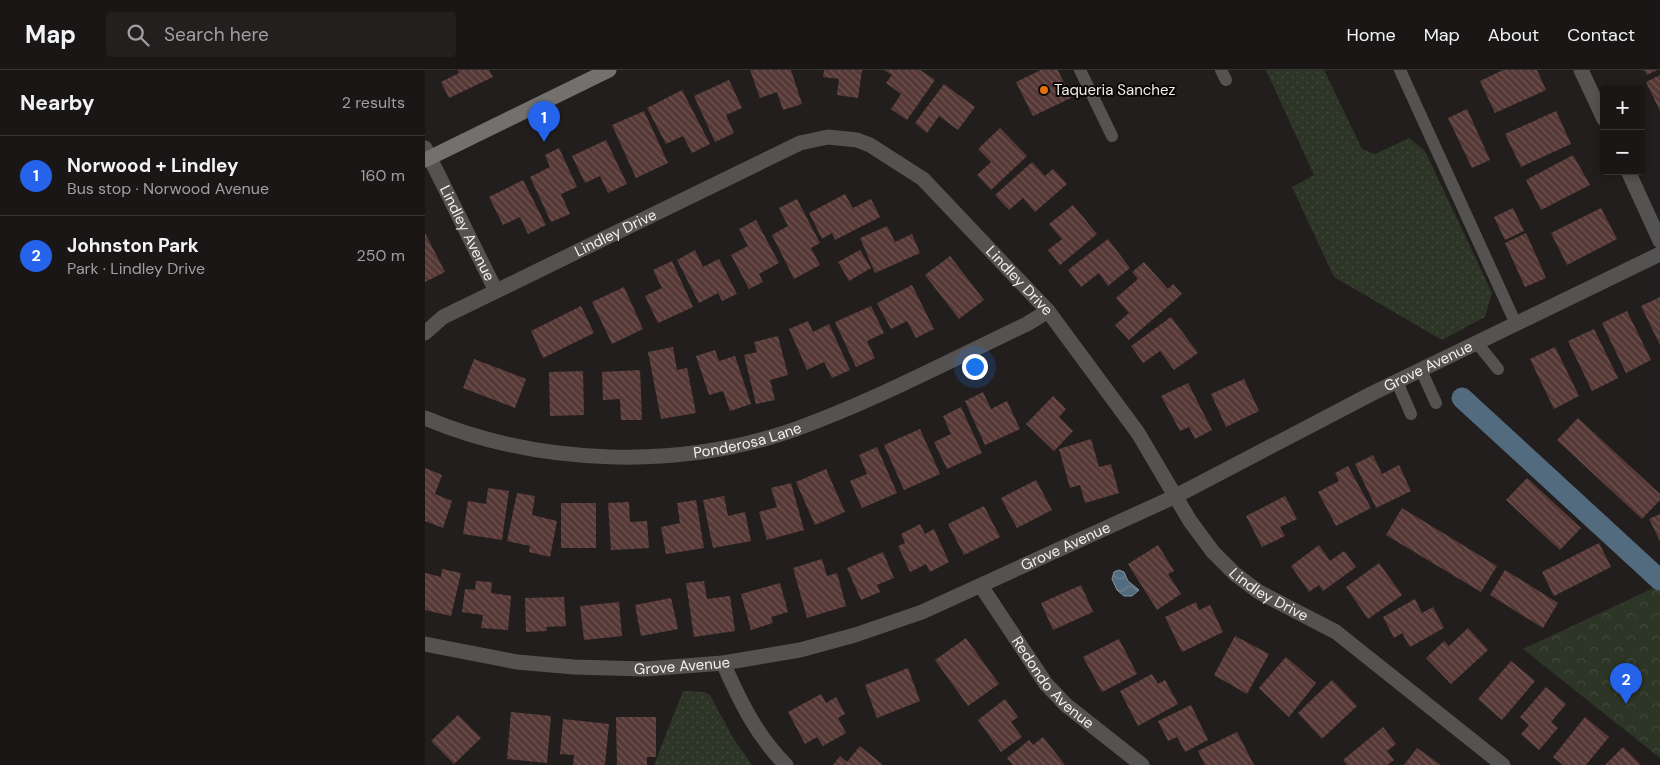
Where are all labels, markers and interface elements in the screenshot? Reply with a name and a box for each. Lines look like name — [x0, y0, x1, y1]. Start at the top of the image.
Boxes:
search box — [106, 12, 456, 57]
text: Map — [25, 19, 76, 50]
icon: search — [124, 21, 152, 49]
text: Search here — [164, 22, 269, 47]
text: Home — [1346, 23, 1396, 47]
text: Map — [1424, 23, 1460, 47]
text: About — [1488, 23, 1539, 47]
text: Contact — [1567, 23, 1635, 47]
place label: Taqueria Sanchez — [1054, 80, 1175, 100]
marker: Taqueria Sanchez — [1038, 84, 1050, 96]
map controls — [1600, 85, 1645, 175]
button: + — [1600, 85, 1645, 130]
text: Nearby — [20, 89, 94, 117]
text: 2 results — [342, 92, 405, 113]
pin: 1 — [528, 101, 560, 142]
button: − — [1600, 130, 1645, 175]
text: Norwood + Lindley — [67, 153, 239, 178]
text: 1 — [33, 165, 39, 186]
text: 160 m — [361, 165, 405, 186]
text: Bus stop · Norwood Avenue — [67, 178, 269, 199]
street label: Lindley Avenue — [435, 182, 499, 284]
street label: Lindley Drive — [571, 204, 660, 261]
text: Johnston Park — [67, 233, 199, 258]
street label: Lindley Drive — [981, 242, 1057, 320]
text: 2 — [31, 245, 41, 266]
text: 250 m — [357, 245, 405, 266]
text: Park · Lindley Drive — [67, 258, 205, 279]
street label: Grove Avenue — [1380, 336, 1476, 396]
your location — [962, 354, 988, 380]
street label: Ponderosa Lane — [692, 418, 804, 463]
street label: Grove Avenue — [1018, 517, 1114, 576]
street label: Lindley Drive — [1225, 564, 1312, 626]
street label: Redondo Avenue — [1007, 632, 1098, 733]
street label: Grove Avenue — [634, 652, 731, 679]
pin: 2 — [1610, 663, 1642, 704]

